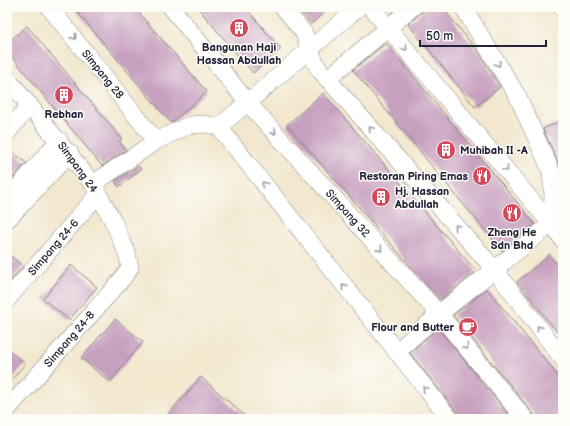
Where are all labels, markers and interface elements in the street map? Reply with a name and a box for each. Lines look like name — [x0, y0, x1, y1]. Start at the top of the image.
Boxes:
building icon: Bangunan Haji Hassan Abdullah — [228, 17, 250, 39]
scale bar — [420, 22, 546, 48]
text: 50 m — [426, 29, 453, 44]
one-way arrow — [69, 33, 76, 40]
place label: Bangunan Haji Hassan Abdullah — [197, 41, 281, 67]
one-way arrow — [400, 43, 407, 50]
street label: Simpang 28 — [79, 47, 126, 101]
one-way arrow — [493, 60, 501, 67]
building icon: Rebhan — [53, 84, 75, 106]
place label: Rebhan — [45, 108, 83, 121]
one-way arrow — [270, 127, 277, 134]
one-way arrow — [369, 127, 376, 134]
street label: Simpang 24 — [55, 139, 101, 195]
building icon: Muhibah II -A — [435, 139, 457, 161]
place label: Muhibah II -A — [460, 144, 528, 157]
restaurant icon: Restoran Piring Emas — [471, 165, 493, 187]
one-way arrow — [501, 165, 508, 172]
place label: Restoran Piring Emas — [359, 170, 469, 183]
one-way arrow — [262, 182, 269, 189]
place label: Hj. Hassan Abdullah — [394, 185, 449, 211]
building icon: Hj. Hassan Abdullah — [370, 186, 392, 208]
street label: Simpang 32 — [323, 187, 373, 240]
restaurant icon: Zheng He Sdn Bhd — [501, 202, 523, 224]
street label: Simpang 24-6 — [25, 216, 81, 278]
one-way arrow — [454, 224, 462, 232]
place label: Zheng He Sdn Bhd — [488, 226, 536, 252]
one-way arrow — [375, 244, 383, 252]
one-way arrow — [342, 284, 349, 291]
street label: Simpang 24-8 — [42, 309, 97, 370]
cafe icon: Flour and Butter — [457, 316, 479, 338]
place label: Flour and Butter — [371, 321, 455, 334]
one-way arrow — [537, 325, 544, 332]
one-way arrow — [461, 342, 468, 349]
one-way arrow — [423, 386, 430, 393]

